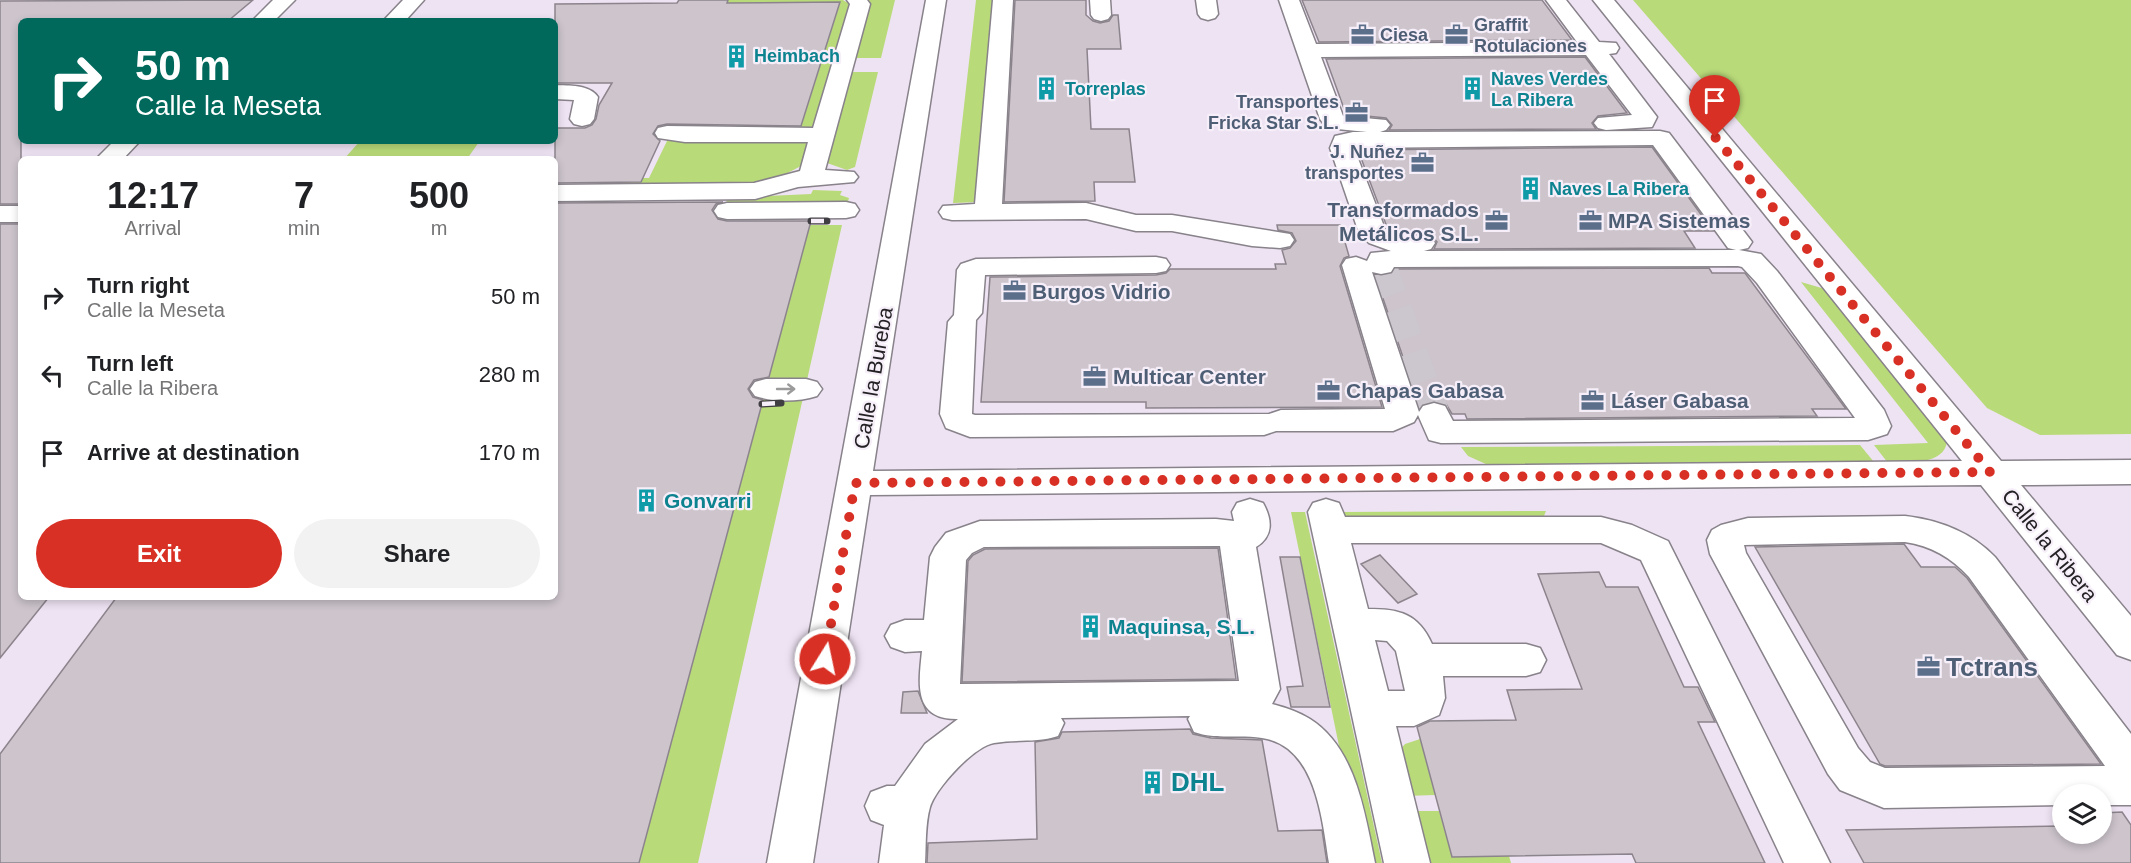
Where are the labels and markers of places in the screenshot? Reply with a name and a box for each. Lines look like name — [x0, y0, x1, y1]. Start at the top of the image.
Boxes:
place label: Graffit Rotulaciones — [1474, 15, 1587, 56]
office icon: Ciesa — [1349, 22, 1375, 48]
office icon: Graffit Rotulaciones — [1443, 22, 1469, 48]
place label: Ciesa — [1380, 25, 1429, 45]
building icon: Heimbach — [723, 43, 749, 69]
place label: Heimbach — [754, 46, 840, 66]
place label: Naves Verdes La Ribera — [1491, 69, 1608, 110]
pin — [1689, 75, 1740, 137]
building icon: Torreplas — [1034, 76, 1060, 102]
building icon: Naves Verdes La Ribera — [1460, 76, 1486, 102]
place label: Torreplas — [1065, 79, 1146, 99]
place label: Transportes Fricka Star S.L. — [1208, 92, 1339, 133]
office icon: Transportes Fricka Star S.L. — [1344, 99, 1370, 125]
place label: J. Nuñez transportes — [1305, 142, 1404, 183]
office icon: J. Nuñez transportes — [1409, 149, 1435, 175]
building icon: Naves La Ribera — [1518, 176, 1544, 202]
place label: Naves La Ribera — [1549, 179, 1690, 199]
place label: Transformados Metálicos S.L. — [1327, 198, 1479, 245]
office icon: MPA Sistemas — [1577, 207, 1603, 233]
office icon: Transformados Metálicos S.L. — [1484, 208, 1510, 234]
place label: MPA Sistemas — [1608, 209, 1750, 232]
office icon: Burgos Vidrio — [1001, 278, 1027, 304]
place label: Burgos Vidrio — [1032, 280, 1170, 303]
office icon: Multicar Center — [1082, 363, 1108, 389]
place label: Multicar Center — [1113, 365, 1266, 388]
office icon: Chapas Gabasa — [1315, 377, 1341, 403]
place label: Chapas Gabasa — [1346, 379, 1504, 402]
office icon: Láser Gabasa — [1580, 387, 1606, 413]
place label: Láser Gabasa — [1611, 389, 1749, 412]
building icon: Gonvarri — [633, 487, 659, 513]
place label: Gonvarri — [664, 489, 752, 512]
building icon: Maquinsa, S.L. — [1077, 613, 1103, 639]
place label: Maquinsa, S.L. — [1108, 615, 1255, 638]
place label: Tctrans — [1946, 652, 2038, 682]
office icon: Tctrans — [1915, 654, 1941, 680]
place label: DHL — [1171, 767, 1225, 797]
building icon: DHL — [1140, 769, 1166, 795]

